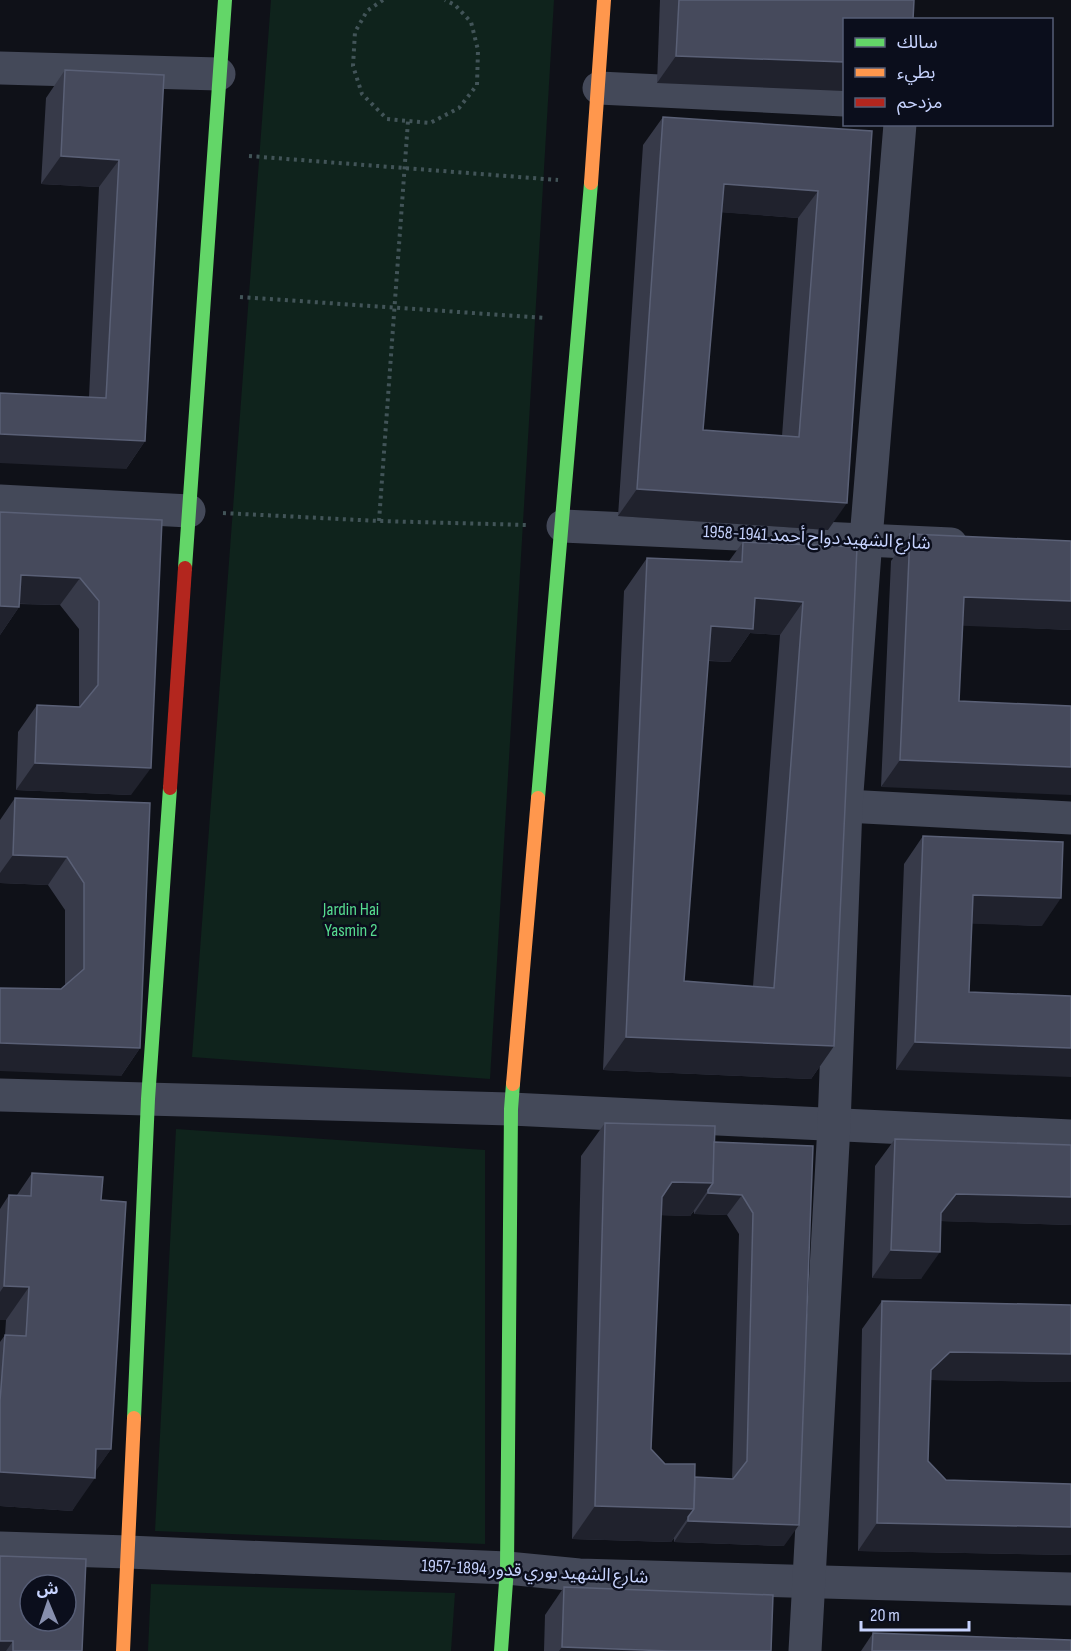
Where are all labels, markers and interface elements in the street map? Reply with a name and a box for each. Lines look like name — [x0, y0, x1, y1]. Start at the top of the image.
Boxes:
legend — [843, 18, 1053, 126]
text: سالك — [897, 32, 938, 53]
text: بطيء — [897, 62, 935, 85]
text: مزدحم — [897, 92, 942, 115]
street label: شارع الشهيد دواح أحمد 1941-1958 — [703, 520, 931, 557]
park label: Jardin Hai Yasmin 2 — [322, 899, 379, 941]
street label: شارع الشهيد بوري قدور 1894-1957 — [421, 1555, 649, 1591]
north arrow — [18, 1573, 78, 1633]
text: ش — [36, 1580, 59, 1599]
scale bar — [861, 1594, 969, 1632]
text: 20 m — [870, 1605, 900, 1626]

